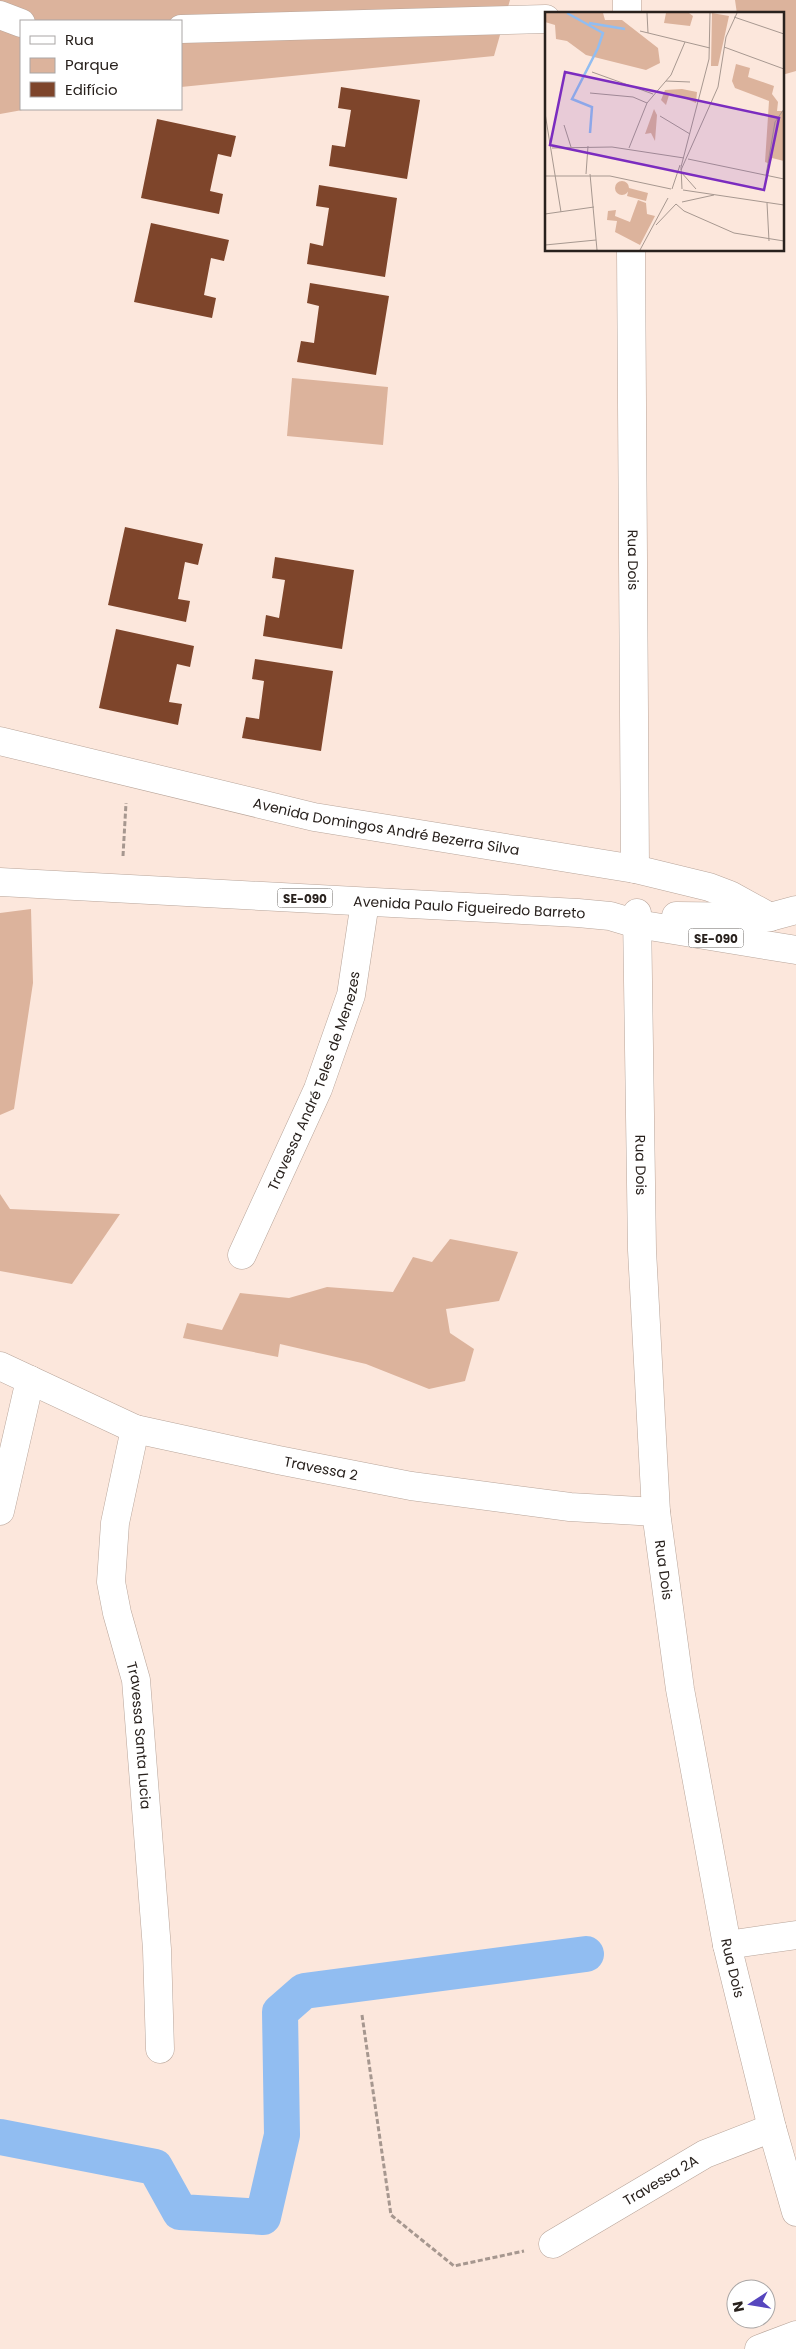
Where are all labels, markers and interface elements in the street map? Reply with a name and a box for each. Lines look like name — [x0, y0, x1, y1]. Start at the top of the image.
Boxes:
inset map — [545, 12, 784, 251]
legend — [20, 20, 182, 110]
text: Rua — [65, 29, 94, 50]
text: Parque — [65, 54, 118, 75]
text: Edifício — [65, 79, 118, 100]
street label: Rua Dois — [623, 530, 643, 590]
street label: Avenida Domingos André Bezerra Silva — [251, 793, 521, 860]
road number: SE-090 — [278, 888, 332, 908]
street label: Avenida Paulo Figueiredo Barreto — [353, 891, 586, 924]
road number: SE-090 — [688, 928, 744, 948]
street label: Travessa André Teles de Menezes — [263, 970, 364, 1194]
street label: Rua Dois — [630, 1135, 651, 1195]
street label: Travessa 2 — [282, 1451, 359, 1485]
street label: Rua Dois — [650, 1539, 678, 1601]
street label: Travessa Santa Lucia — [121, 1659, 156, 1810]
street label: Rua Dois — [716, 1937, 750, 2000]
street label: Travessa 2A — [619, 2150, 702, 2210]
north arrow — [726, 2279, 776, 2329]
text: N — [727, 2299, 749, 2314]

